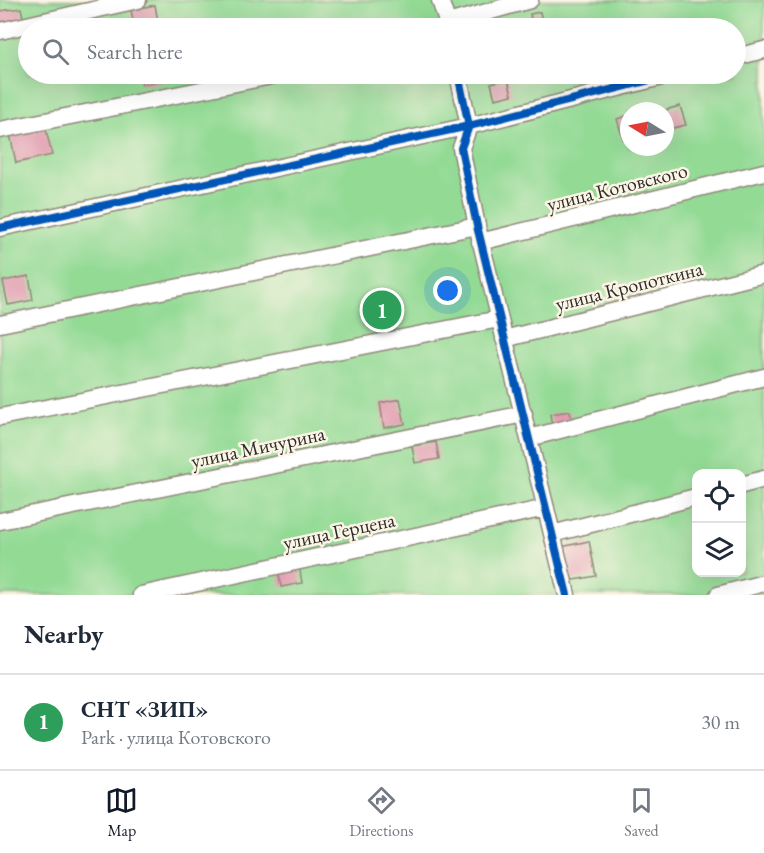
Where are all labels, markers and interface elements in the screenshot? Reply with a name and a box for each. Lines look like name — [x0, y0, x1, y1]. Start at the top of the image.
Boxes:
search box — [18, 18, 746, 84]
icon: search — [39, 35, 72, 68]
text: Search here — [87, 37, 182, 66]
north arrow — [620, 102, 674, 156]
street label: улица Котовского — [544, 157, 690, 217]
street label: улица Кропоткина — [553, 255, 705, 317]
your location — [433, 276, 462, 305]
pin: 1 — [362, 288, 401, 332]
street label: улица Мичурина — [189, 420, 327, 474]
map controls — [692, 469, 746, 577]
button: locate — [692, 469, 746, 523]
street label: улица Герцена — [281, 506, 397, 556]
button: layers — [692, 523, 746, 577]
text: Nearby — [24, 617, 104, 651]
text: СНТ «ЗИП» — [81, 695, 208, 724]
text: 1 — [38, 709, 49, 735]
text: 30 m — [701, 709, 740, 735]
text: Park · улица Котовского — [81, 724, 271, 750]
tab: Map — [105, 784, 138, 841]
tab: Directions — [349, 784, 414, 841]
tab: Saved — [624, 784, 659, 841]

